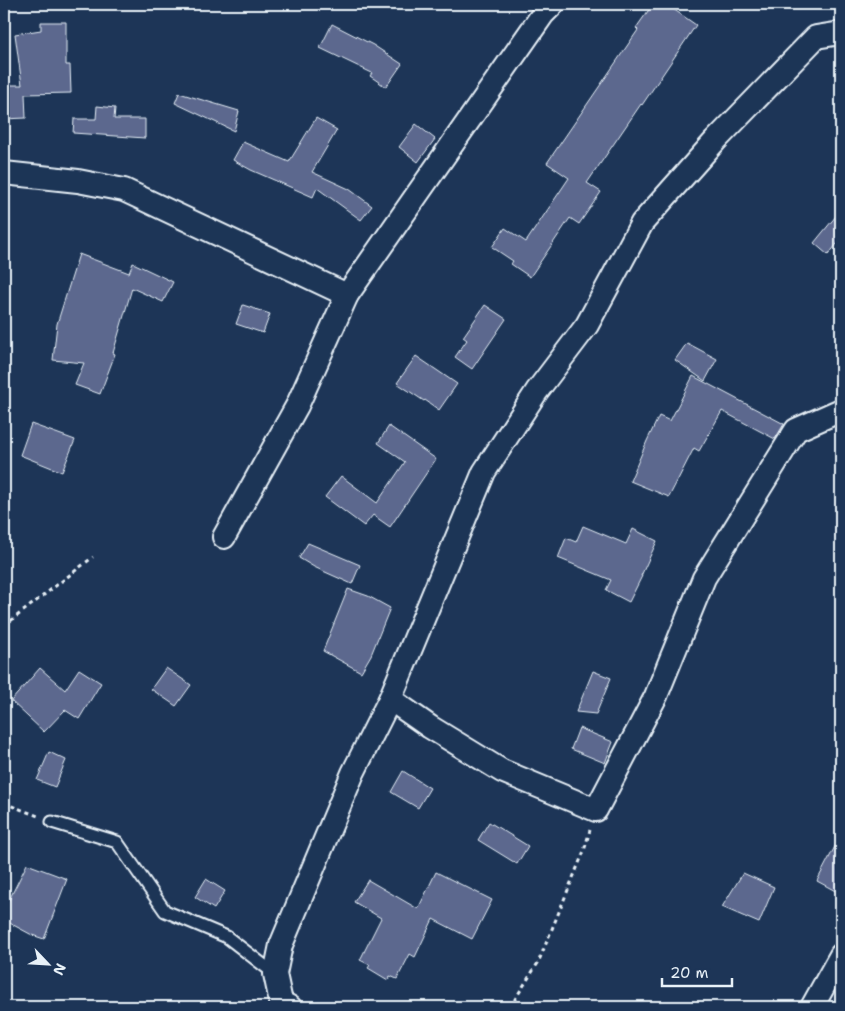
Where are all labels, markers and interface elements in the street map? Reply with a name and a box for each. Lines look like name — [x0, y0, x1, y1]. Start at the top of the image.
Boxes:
north arrow — [22, 938, 72, 988]
scale bar — [662, 956, 732, 988]
text: N — [49, 961, 70, 978]
text: 20 m — [670, 963, 709, 983]

